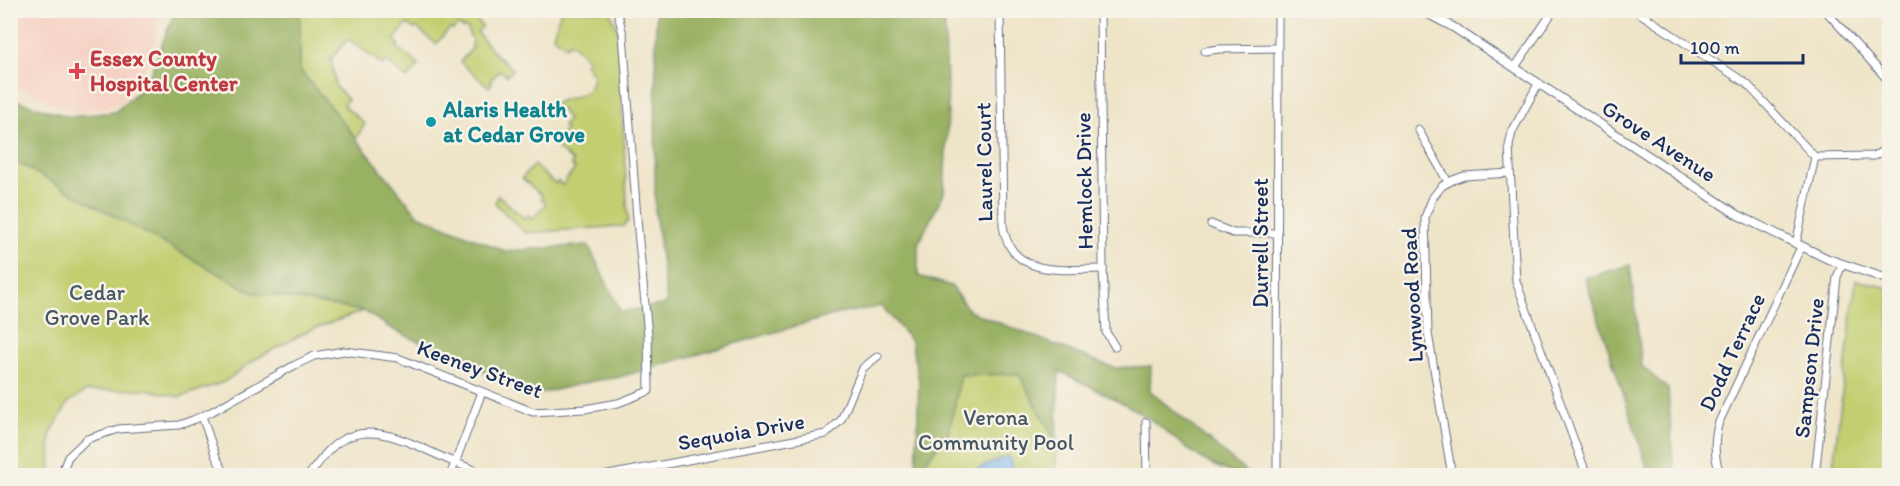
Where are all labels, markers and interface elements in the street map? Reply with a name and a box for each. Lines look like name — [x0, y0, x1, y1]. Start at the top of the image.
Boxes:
scale bar — [1681, 27, 1802, 65]
text: 100 m — [1690, 37, 1740, 59]
place label: Essex County Hospital Center — [90, 45, 239, 97]
marker: Essex County Hospital Center — [68, 62, 86, 80]
street label: Grove Avenue — [1597, 94, 1721, 188]
place label: Alaris Health at Cedar Grove — [442, 96, 585, 148]
street label: Laurel Court — [969, 102, 999, 222]
street label: Hemlock Drive — [1069, 112, 1099, 250]
marker: Alaris Health at Cedar Grove — [424, 115, 438, 129]
street label: Durrell Street — [1247, 178, 1274, 308]
street label: Lynwood Road — [1395, 227, 1429, 363]
park label: Cedar Grove Park — [45, 279, 150, 331]
street label: Dodd Terrace — [1693, 289, 1771, 415]
street label: Sampson Drive — [1788, 297, 1830, 439]
street label: Keeney Street — [413, 334, 547, 404]
park label: Verona Community Pool — [918, 404, 1074, 456]
street label: Sequoia Drive — [675, 408, 807, 456]

